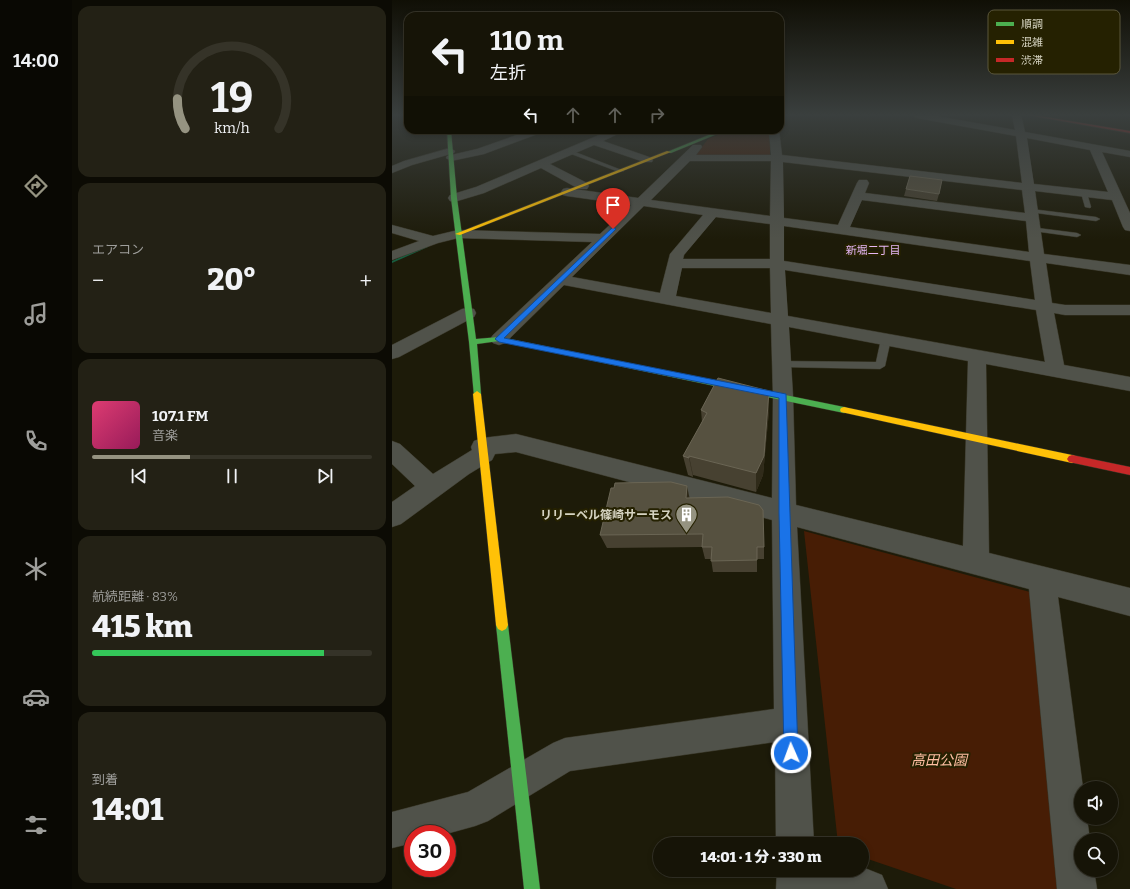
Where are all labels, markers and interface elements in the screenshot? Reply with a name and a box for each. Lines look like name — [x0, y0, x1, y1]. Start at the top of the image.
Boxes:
legend — [988, 10, 1120, 74]
text: 順調 — [1021, 18, 1043, 31]
text: 110 m — [490, 24, 564, 57]
icon: left — [424, 28, 476, 80]
text: 混雑 — [1021, 36, 1043, 49]
text: 14:00 — [13, 50, 59, 72]
text: 渋滞 — [1021, 54, 1043, 67]
text: 左折 — [490, 62, 526, 84]
text: 19 — [211, 73, 253, 123]
icon: left — [520, 104, 542, 126]
icon: ahead — [562, 104, 584, 126]
icon: ahead — [604, 104, 626, 126]
icon: right — [646, 104, 668, 126]
text: km/h — [214, 120, 250, 137]
icon: directions — [22, 172, 50, 200]
pin — [596, 188, 630, 229]
icon: arrive — [602, 194, 624, 216]
text: エアコン — [92, 242, 144, 257]
district label: 新堀二丁目 — [846, 244, 901, 257]
text: 20° — [207, 262, 256, 298]
text: − — [92, 267, 104, 294]
text: + — [359, 267, 372, 294]
icon: music — [22, 300, 50, 328]
text: 107.1 FM — [152, 407, 208, 425]
icon: phone — [22, 427, 50, 455]
text: 音楽 — [152, 428, 178, 443]
icon: previous — [128, 465, 150, 487]
icon: pause — [221, 465, 243, 487]
icon: next — [314, 465, 336, 487]
building icon: リリーベル篠崎サーモス — [674, 502, 700, 535]
place label: リリーベル篠崎サーモス — [540, 508, 672, 522]
icon: climate — [22, 555, 50, 583]
text: 航続距離 · 83% — [92, 589, 178, 604]
text: 415 km — [92, 609, 192, 645]
icon: car — [22, 683, 50, 711]
position arrow — [770, 732, 812, 774]
park label: 高田公園 — [911, 752, 969, 769]
text: 到着 — [92, 772, 118, 787]
map controls — [1074, 781, 1118, 877]
button: sound — [1074, 781, 1118, 825]
text: 14:01 — [92, 792, 163, 828]
icon: filters — [22, 811, 50, 839]
speed limit sign: 30 — [404, 825, 456, 877]
button: search — [1074, 833, 1118, 877]
text: 14:01 · 1 分 · 330 m — [701, 848, 821, 866]

